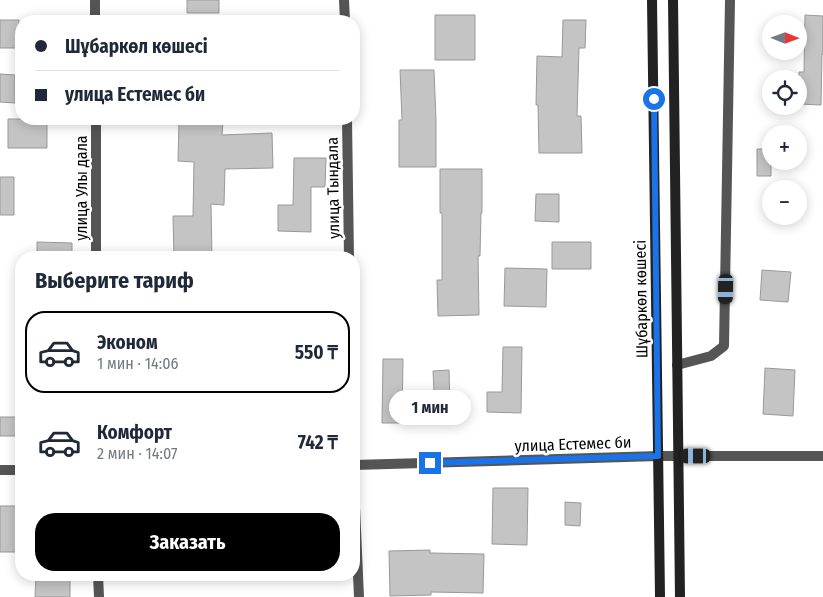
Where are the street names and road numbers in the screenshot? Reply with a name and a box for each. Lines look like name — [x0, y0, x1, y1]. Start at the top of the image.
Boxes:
street label: улица Улы дала — [72, 135, 91, 241]
street label: улица Тындала — [323, 137, 343, 239]
street label: Шұбаркөл көшесі — [630, 240, 652, 358]
street label: улица Естемес би — [514, 432, 632, 456]

